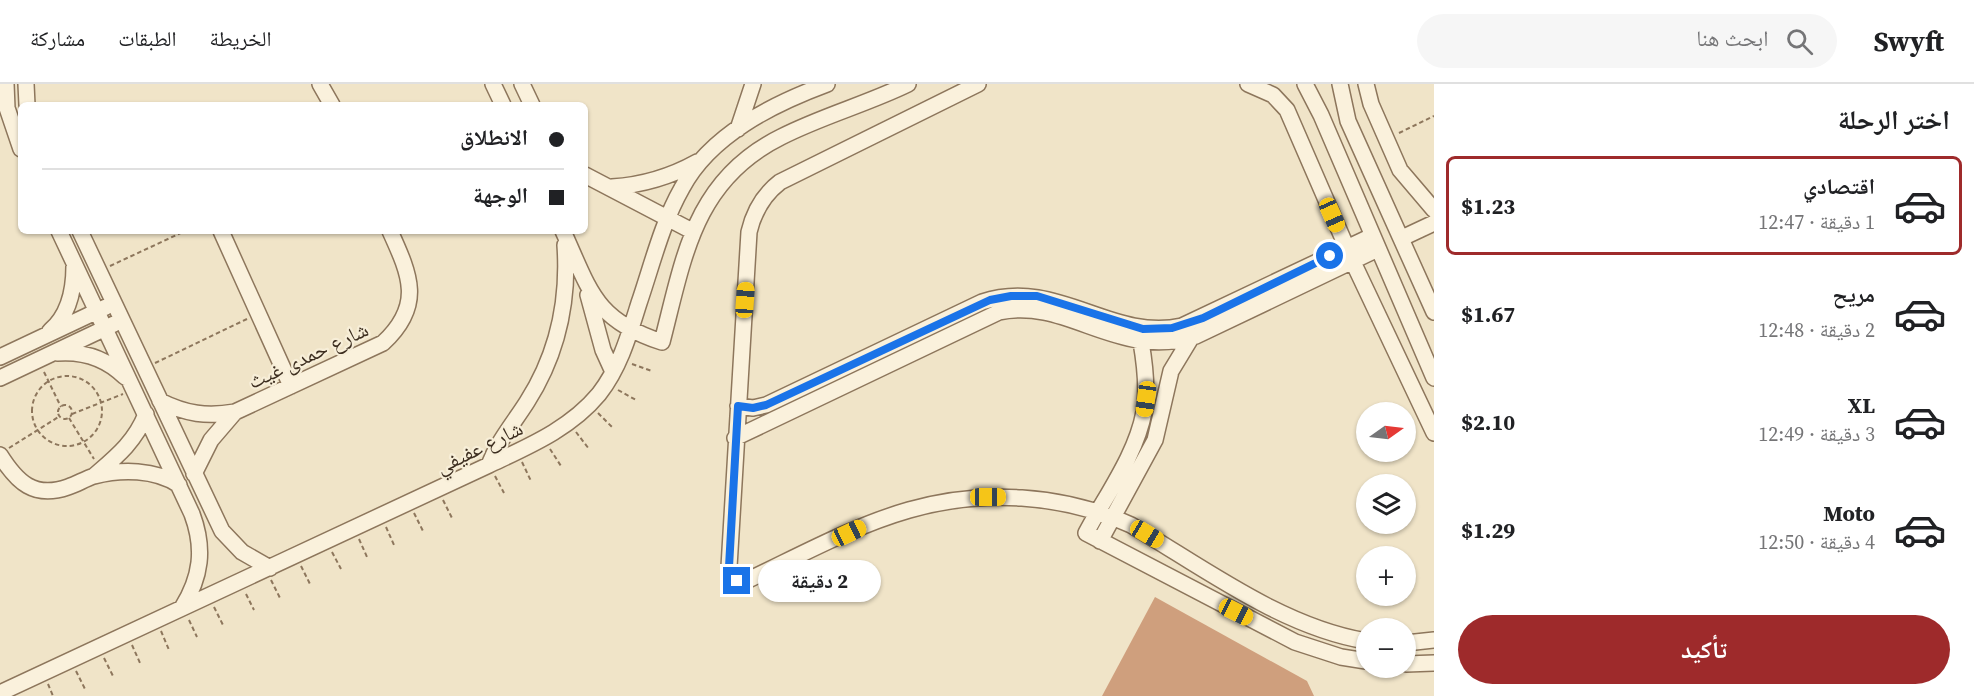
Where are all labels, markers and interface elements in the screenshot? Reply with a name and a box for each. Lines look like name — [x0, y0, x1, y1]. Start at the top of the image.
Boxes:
search box — [1417, 14, 1837, 68]
text: Swyft — [1873, 22, 1944, 60]
text: ابحث هنا — [1696, 23, 1768, 53]
text: مشاركة — [30, 24, 85, 53]
text: الطبقات — [118, 24, 177, 53]
text: الخريطة — [210, 24, 271, 53]
icon: search — [1783, 25, 1816, 58]
text: اختر الرحلة — [1838, 101, 1950, 138]
text: الانطلاق — [460, 122, 528, 152]
text: اقتصادي — [1803, 171, 1875, 201]
icon: car — [1893, 179, 1947, 233]
text: الوجهة — [473, 180, 528, 210]
text: $1.23 — [1461, 191, 1515, 221]
car — [1316, 195, 1348, 235]
text: 1 دقيقة · 12:47 — [1758, 208, 1875, 236]
route start — [1316, 242, 1343, 269]
text: مريح — [1832, 279, 1875, 309]
car — [735, 281, 755, 319]
icon: car — [1893, 287, 1947, 341]
text: $1.67 — [1461, 299, 1515, 329]
street label: شارع حمدى غيث — [243, 314, 373, 396]
text: 2 دقيقة · 12:48 — [1758, 316, 1875, 344]
car — [1135, 380, 1157, 418]
text: XL — [1848, 390, 1875, 420]
icon: car — [1893, 395, 1947, 449]
north arrow — [1356, 402, 1416, 462]
map controls — [1356, 402, 1416, 678]
text: $2.10 — [1461, 407, 1515, 437]
street label: شارع عفيفي — [431, 413, 528, 483]
text: 3 دقيقة · 12:49 — [1758, 420, 1875, 448]
button: layers — [1356, 474, 1416, 534]
car — [970, 488, 1006, 506]
text: Moto — [1823, 498, 1875, 528]
icon: car — [1893, 503, 1947, 557]
text: $1.29 — [1461, 515, 1515, 545]
car — [829, 517, 869, 549]
car — [1127, 517, 1167, 551]
text: 4 دقيقة · 12:50 — [1758, 528, 1875, 556]
button: + — [1356, 546, 1416, 606]
callout: 2 دقيقة — [758, 560, 881, 602]
route end — [723, 567, 750, 594]
text: 2 دقيقة — [791, 567, 848, 595]
car — [1216, 596, 1256, 628]
button: تأكيد — [1458, 615, 1950, 684]
button: − — [1356, 618, 1416, 678]

